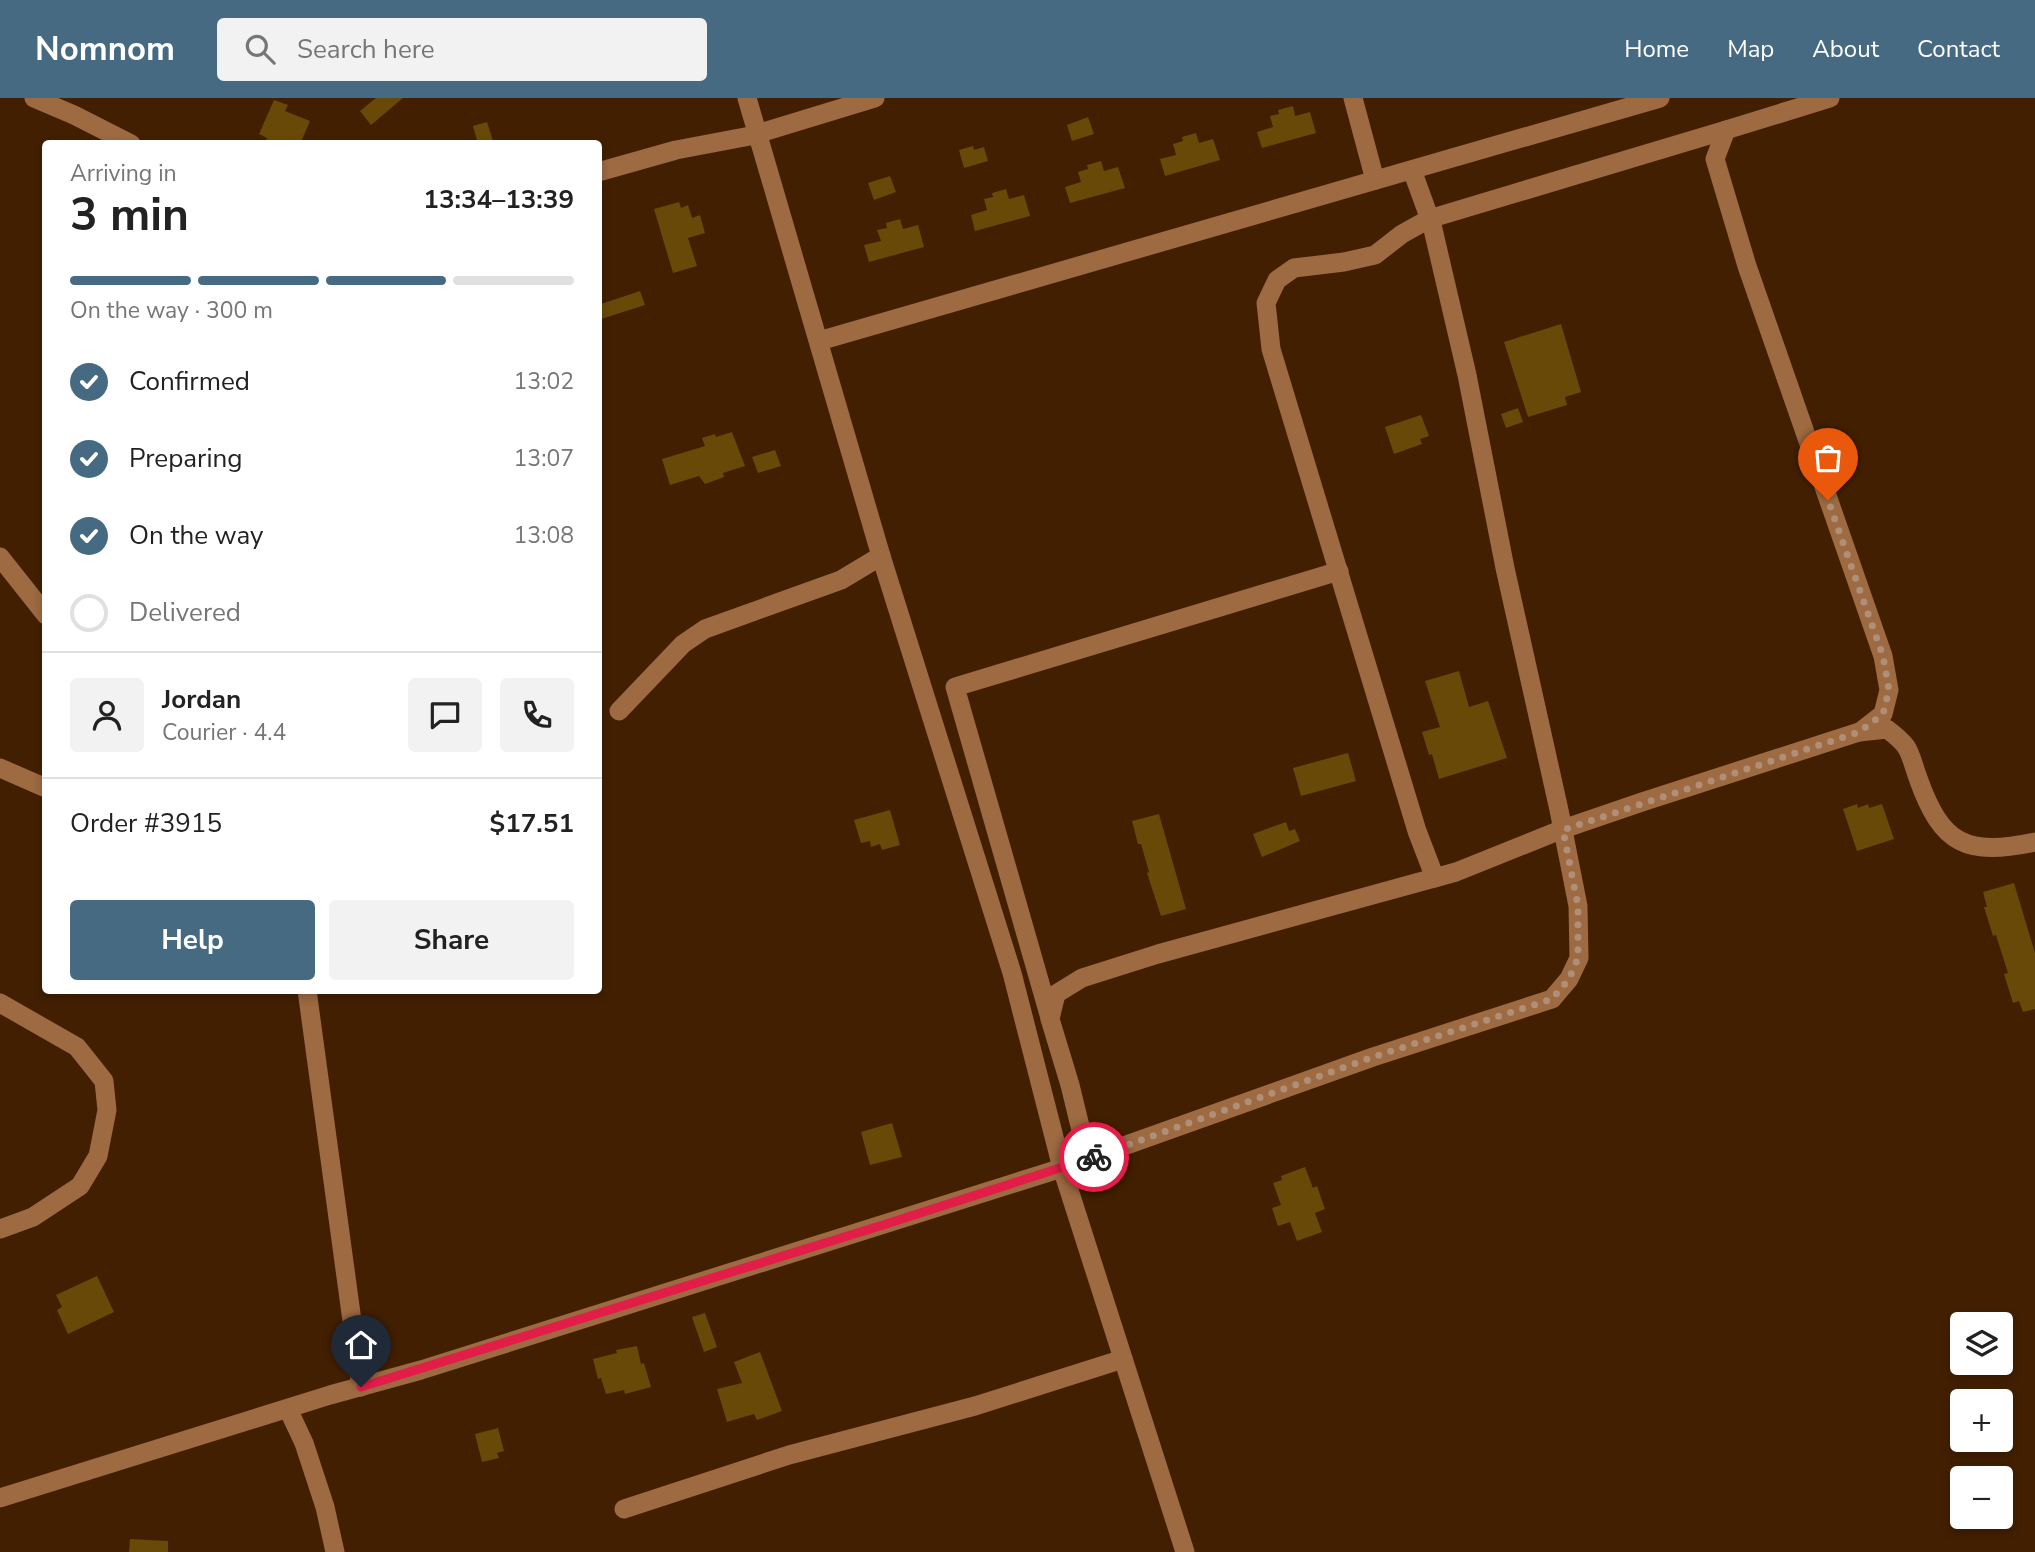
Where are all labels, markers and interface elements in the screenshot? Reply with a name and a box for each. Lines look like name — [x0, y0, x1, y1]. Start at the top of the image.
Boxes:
search box — [217, 18, 707, 81]
text: Nomnom — [35, 27, 175, 72]
icon: search — [241, 30, 279, 68]
text: Search here — [297, 32, 435, 67]
text: Home — [1624, 33, 1689, 65]
text: Map — [1727, 33, 1774, 65]
text: About — [1812, 33, 1879, 65]
text: Contact — [1917, 33, 2000, 65]
text: Arriving in — [70, 158, 177, 189]
text: 13:34–13:39 — [423, 182, 574, 217]
text: 3 min — [70, 183, 189, 246]
text: On the way · 300 m — [70, 295, 273, 326]
icon: check — [70, 363, 108, 401]
text: Confirmed — [129, 364, 250, 399]
text: 13:02 — [514, 366, 574, 397]
pin — [1798, 428, 1858, 500]
icon: bag — [1809, 439, 1847, 477]
icon: check — [70, 440, 108, 478]
text: Preparing — [129, 441, 242, 476]
text: 13:07 — [514, 443, 574, 474]
icon: check — [70, 517, 108, 555]
text: On the way — [129, 518, 263, 553]
text: 13:08 — [514, 520, 574, 551]
text: Delivered — [129, 595, 241, 630]
button: person — [70, 678, 144, 752]
button: chat — [408, 678, 482, 752]
button: phone — [500, 678, 574, 752]
text: Jordan — [162, 682, 241, 717]
text: Courier · 4.4 — [162, 717, 286, 748]
text: Order #3915 — [70, 806, 222, 841]
text: $17.51 — [490, 806, 574, 841]
button: Help — [70, 900, 315, 980]
button: Share — [329, 900, 574, 980]
courier — [1059, 1122, 1129, 1192]
icon: bike — [1075, 1138, 1113, 1176]
map controls — [1950, 1312, 2013, 1529]
button: layers — [1950, 1312, 2013, 1375]
pin — [331, 1315, 391, 1387]
icon: home — [342, 1326, 380, 1364]
button: + — [1950, 1389, 2013, 1452]
button: − — [1950, 1466, 2013, 1529]

